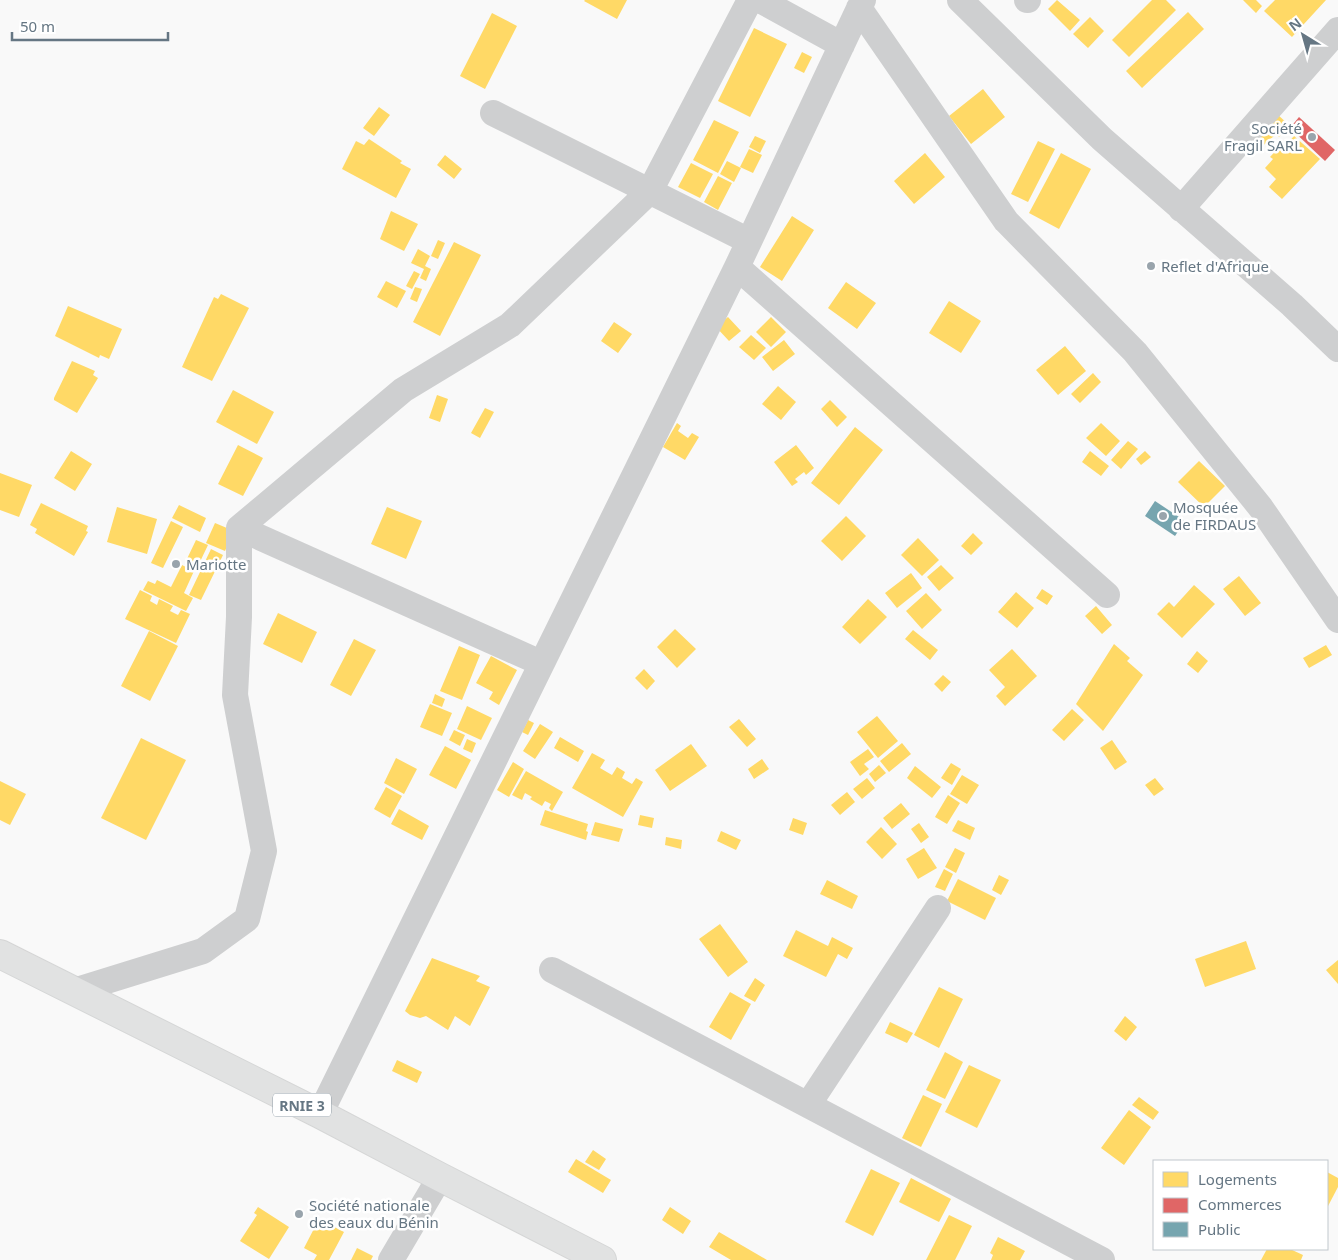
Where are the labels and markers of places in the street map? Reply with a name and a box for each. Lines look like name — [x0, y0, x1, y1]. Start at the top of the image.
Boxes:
place label: Société Fragil SARL — [1224, 118, 1302, 155]
marker: Société Fragil SARL — [1306, 131, 1318, 143]
place label: Reflet d'Afrique — [1161, 256, 1269, 276]
marker: Reflet d'Afrique — [1145, 260, 1157, 272]
place label: Mosquée de FIRDAUS — [1173, 497, 1256, 534]
marker: Mosquée de FIRDAUS — [1157, 510, 1169, 522]
place label: Mariotte — [186, 554, 246, 574]
marker: Mariotte — [170, 558, 182, 570]
place label: Société nationale des eaux du Bénin — [309, 1195, 439, 1232]
marker: Société nationale des eaux du Bénin — [293, 1208, 305, 1220]

